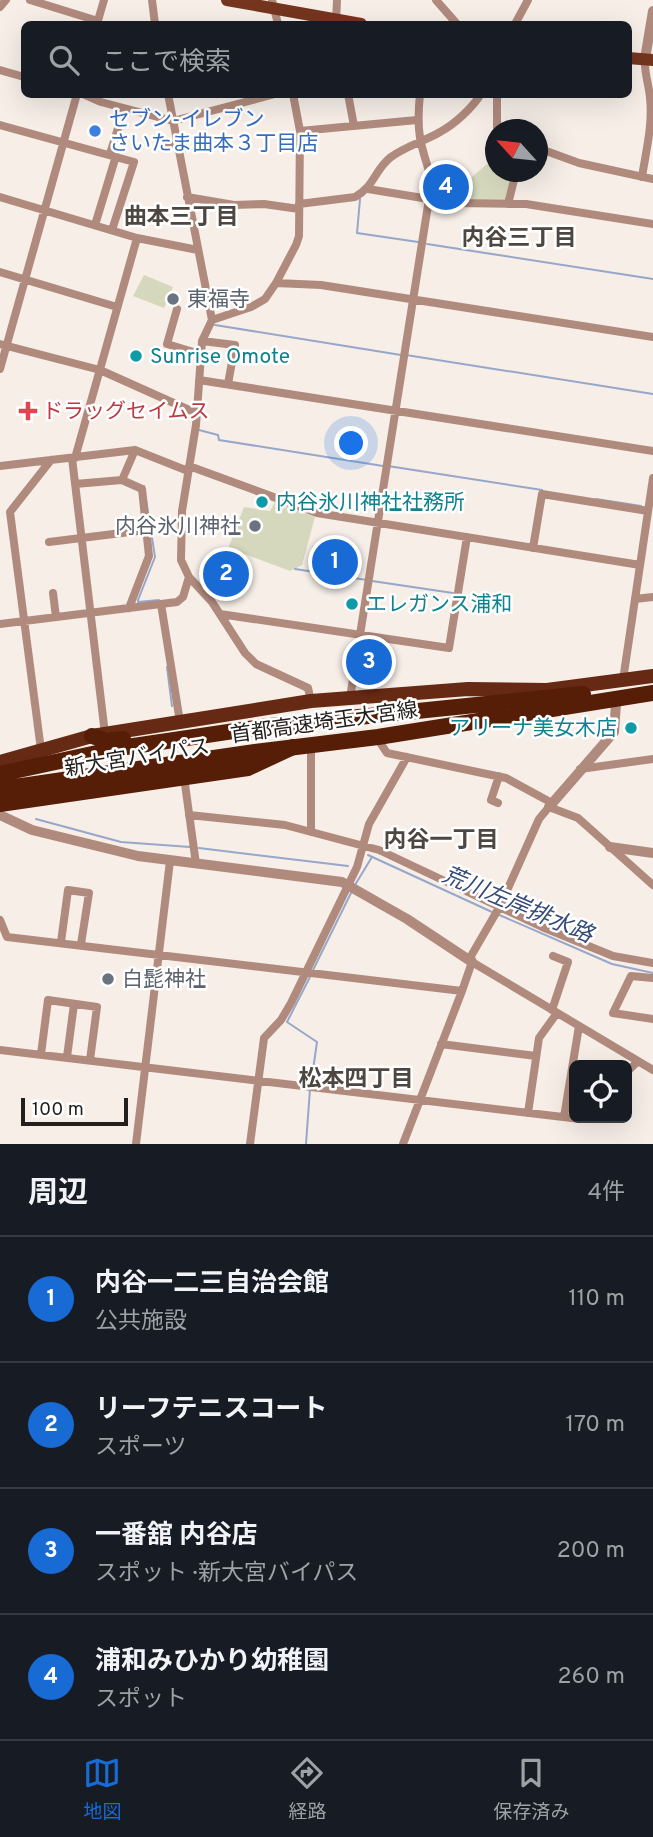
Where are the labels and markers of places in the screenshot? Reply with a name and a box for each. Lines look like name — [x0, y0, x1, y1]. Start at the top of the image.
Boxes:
place label: セブン-イレブン さいたま曲本３丁目店 — [109, 107, 318, 158]
marker: セブン-イレブン さいたま曲本３丁目店 — [87, 123, 103, 139]
pin: 4 — [423, 161, 469, 213]
place label: 東福寺 — [187, 287, 250, 314]
marker: 東福寺 — [165, 291, 181, 307]
place label: Sunrise Omote — [150, 344, 290, 371]
marker: Sunrise Omote — [128, 348, 144, 364]
place label: ドラッグセイムス — [42, 399, 210, 426]
marker: ドラッグセイムス — [20, 403, 36, 419]
place label: 内谷氷川神社社務所 — [276, 490, 465, 517]
marker: 内谷氷川神社社務所 — [254, 494, 270, 510]
place label: 内谷氷川神社 — [115, 514, 241, 541]
marker: 内谷氷川神社 — [247, 518, 263, 534]
pin: 1 — [312, 536, 358, 588]
pin: 2 — [203, 548, 249, 600]
place label: エレガンス浦和 — [366, 592, 513, 619]
marker: エレガンス浦和 — [344, 596, 360, 612]
pin: 3 — [346, 636, 392, 688]
place label: アリーナ美女木店 — [449, 716, 617, 743]
marker: アリーナ美女木店 — [623, 720, 639, 736]
place label: 白髭神社 — [122, 967, 206, 994]
marker: 白髭神社 — [100, 971, 116, 987]

